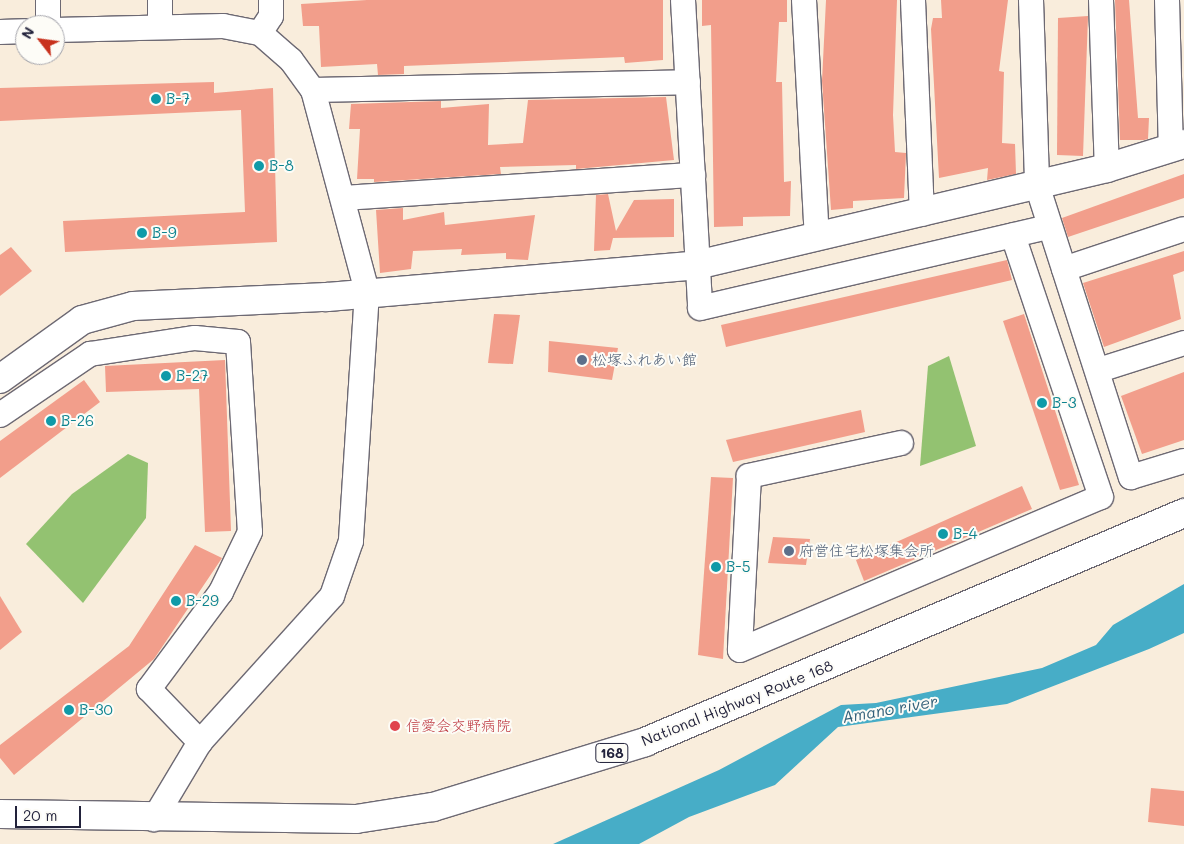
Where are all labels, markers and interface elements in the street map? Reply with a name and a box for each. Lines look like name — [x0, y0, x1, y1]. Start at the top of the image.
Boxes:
north arrow — [15, 15, 65, 65]
text: N — [17, 23, 38, 42]
place label: B-7 — [166, 90, 190, 108]
marker: B-7 — [150, 93, 162, 105]
place label: B-8 — [269, 157, 294, 175]
marker: B-8 — [253, 160, 265, 172]
place label: B-9 — [152, 224, 177, 242]
marker: B-9 — [136, 227, 148, 239]
place label: 松塚ふれあい館 — [592, 351, 697, 369]
marker: 松塚ふれあい館 — [576, 354, 588, 366]
place label: B-27 — [176, 367, 208, 385]
marker: B-27 — [160, 370, 172, 382]
place label: B-3 — [1052, 394, 1076, 412]
marker: B-3 — [1036, 397, 1048, 409]
place label: B-26 — [61, 412, 94, 430]
marker: B-26 — [45, 415, 57, 427]
place label: B-4 — [953, 525, 977, 543]
marker: B-4 — [937, 528, 949, 540]
place label: 府営住宅松塚集会所 — [799, 542, 934, 560]
marker: 府営住宅松塚集会所 — [783, 545, 795, 557]
place label: B-5 — [726, 558, 750, 576]
marker: B-5 — [710, 561, 722, 573]
place label: B-29 — [186, 592, 219, 610]
marker: B-29 — [170, 595, 182, 607]
street label: National Highway Route 168 — [639, 656, 835, 750]
water label: Amano river — [841, 691, 939, 727]
place label: B-30 — [79, 701, 113, 719]
marker: B-30 — [63, 704, 75, 716]
place label: 信愛会交野病院 — [406, 717, 511, 735]
marker: 信愛会交野病院 — [388, 719, 402, 733]
road number: 168 — [594, 741, 630, 764]
scale bar — [18, 796, 84, 828]
text: 20 m — [23, 805, 57, 825]

